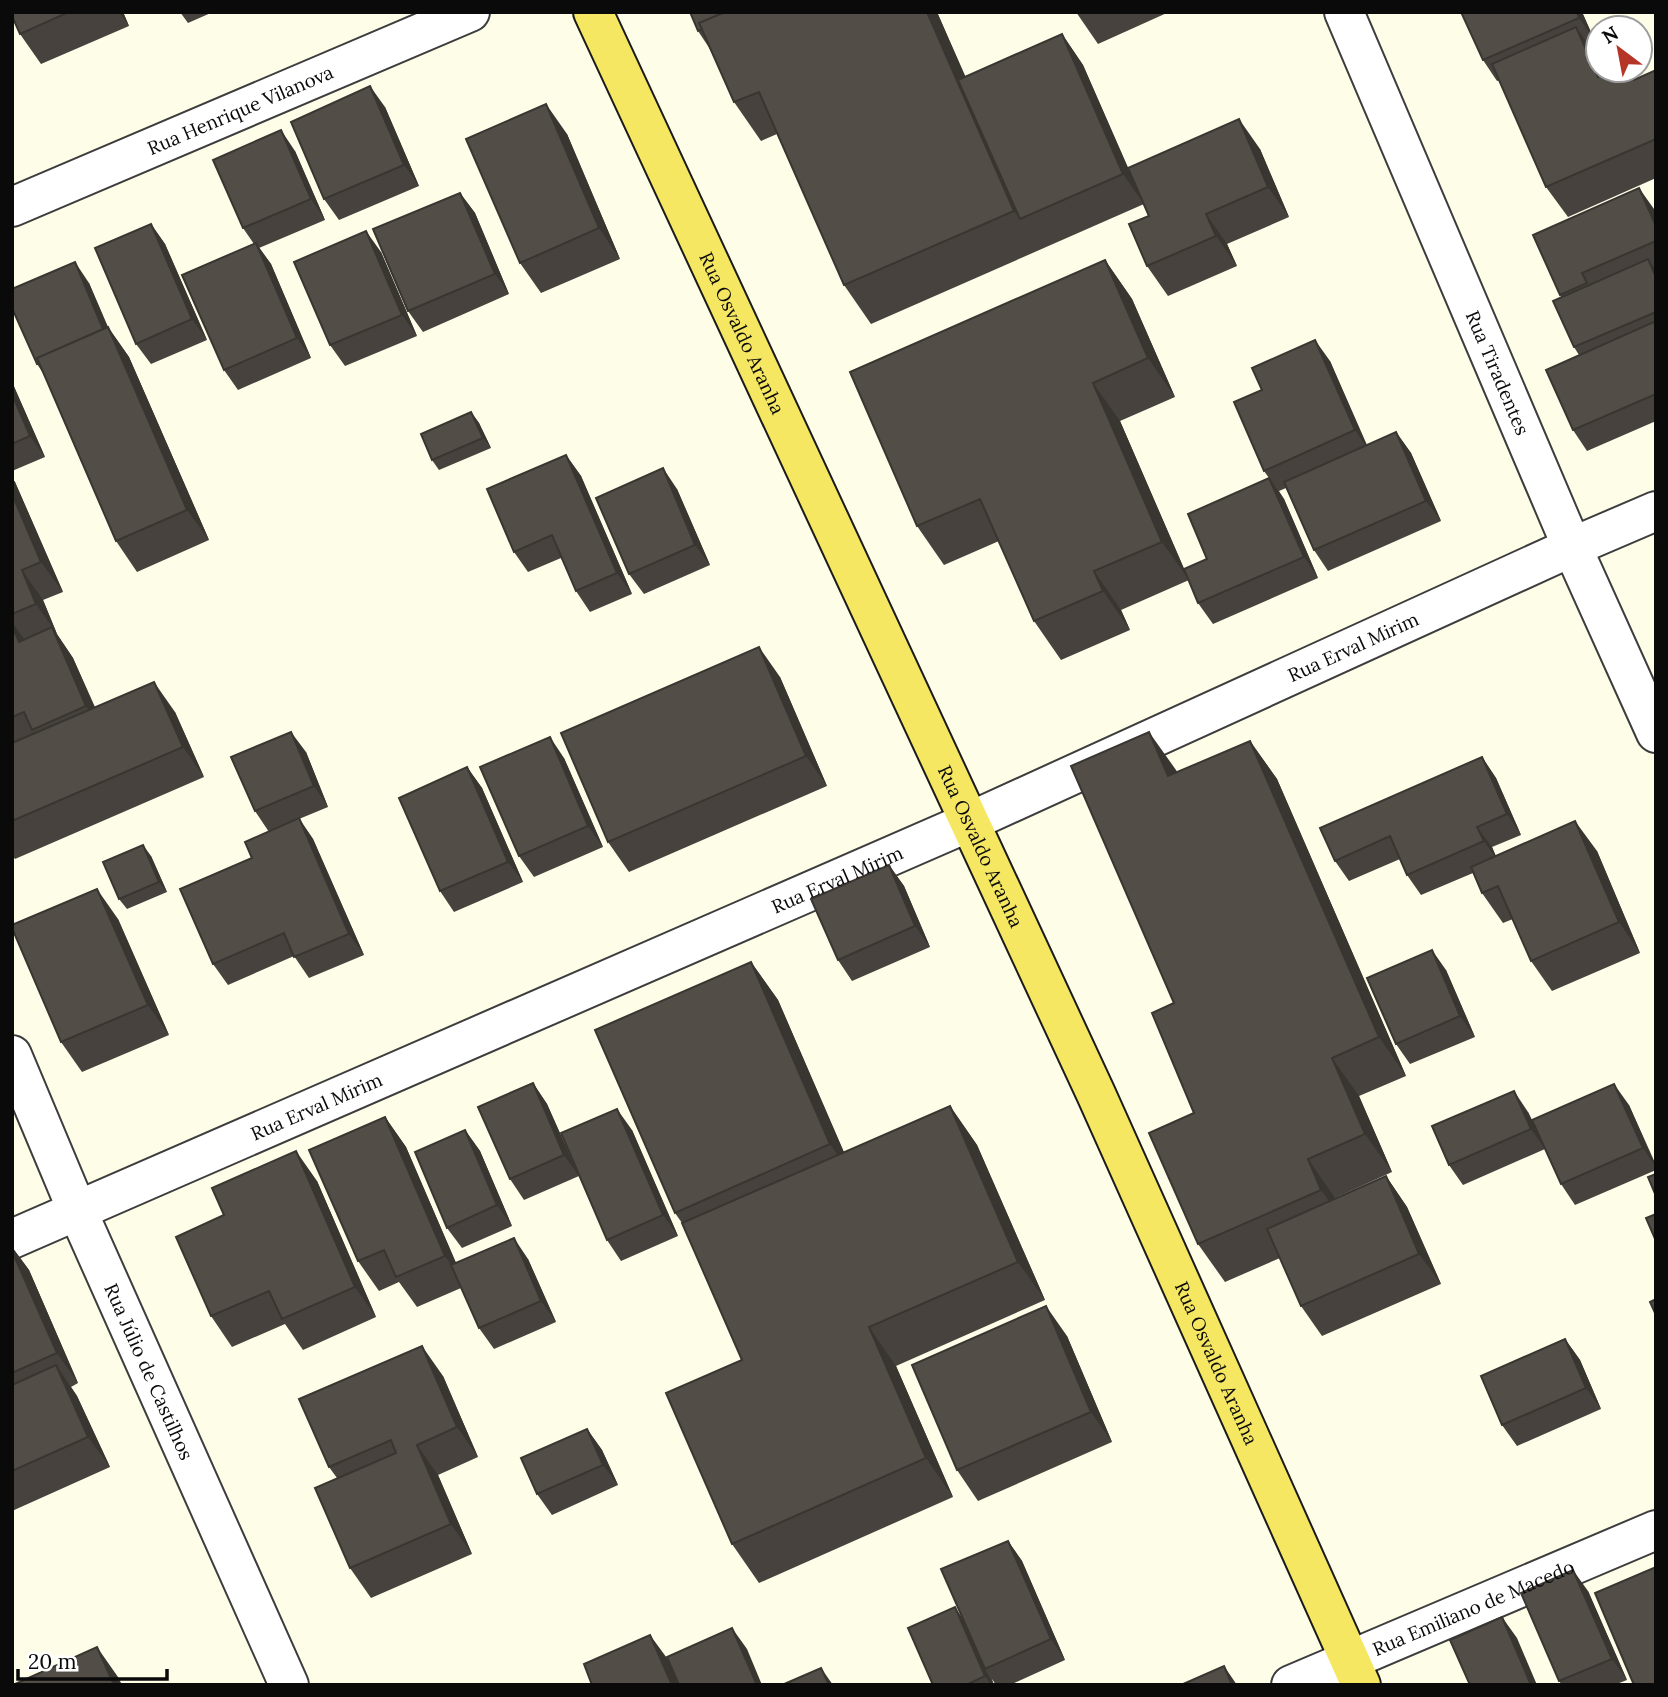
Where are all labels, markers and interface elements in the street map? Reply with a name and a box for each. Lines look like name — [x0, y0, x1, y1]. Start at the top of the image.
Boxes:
north arrow — [1584, 14, 1654, 84]
text: N — [1597, 20, 1623, 49]
street label: Rua Henrique Vilanova — [144, 60, 337, 160]
street label: Rua Osvaldo Aranha — [694, 248, 790, 418]
street label: Rua Tiradentes — [1461, 307, 1535, 439]
street label: Rua Erval Mirim — [1284, 607, 1422, 687]
street label: Rua Osvaldo Aranha — [933, 761, 1029, 931]
street label: Rua Erval Mirim — [768, 840, 907, 919]
street label: Rua Erval Mirim — [247, 1067, 386, 1146]
street label: Rua Osvaldo Aranha — [1170, 1278, 1264, 1449]
street label: Rua Júlio de Castilhos — [99, 1279, 199, 1464]
street label: Rua Emiliano de Macedo — [1369, 1554, 1578, 1661]
scale bar — [18, 1638, 166, 1682]
text: 20 m — [28, 1648, 77, 1675]

